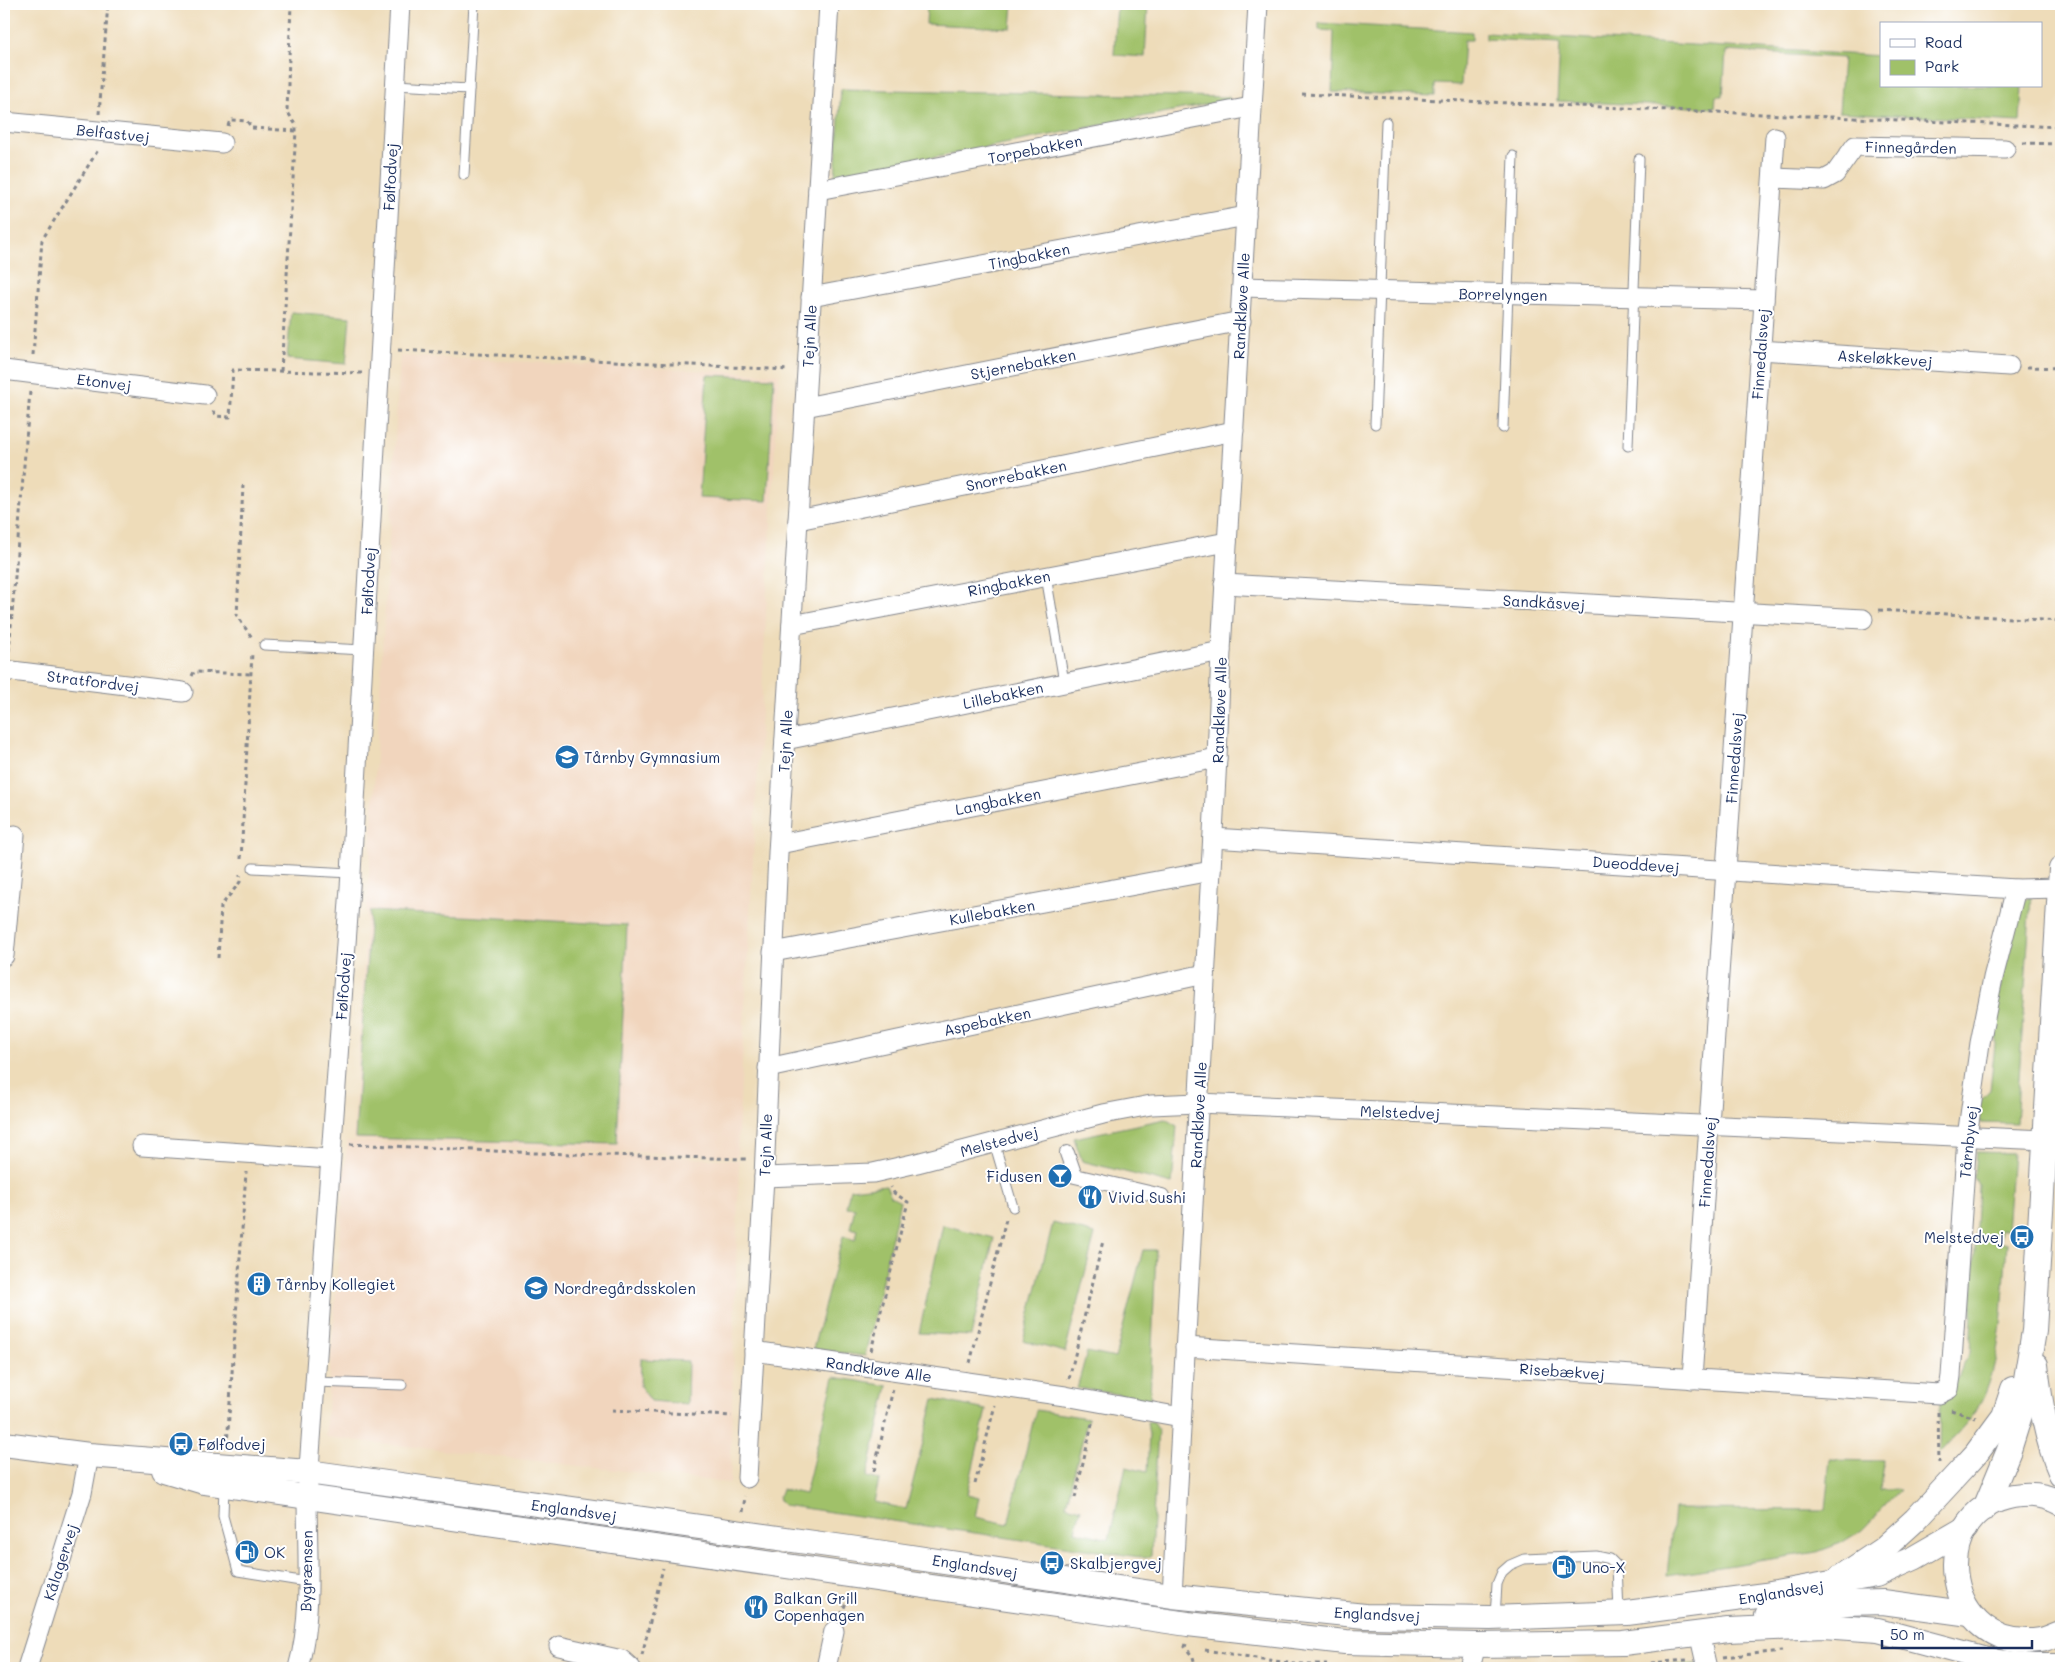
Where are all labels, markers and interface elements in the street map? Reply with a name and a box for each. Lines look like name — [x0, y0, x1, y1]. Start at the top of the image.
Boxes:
legend — [1880, 22, 2042, 88]
text: Road — [1925, 32, 1962, 52]
text: Park — [1925, 56, 1959, 76]
street label: Belfastvej — [75, 119, 151, 147]
street label: Torpebakken — [986, 130, 1084, 168]
street label: Finnegården — [1865, 136, 1957, 158]
street label: Følfodvej — [378, 143, 402, 211]
street label: Tingbakken — [987, 238, 1071, 274]
street label: Randkløve Alle — [1228, 252, 1254, 360]
street label: Borrelyngen — [1458, 283, 1548, 305]
street label: Tejn Alle — [797, 304, 821, 368]
street label: Finnedalsvej — [1747, 308, 1773, 400]
street label: Stjernebakken — [969, 344, 1077, 384]
street label: Askeløkkevej — [1837, 345, 1933, 371]
street label: Etonvej — [76, 369, 132, 395]
street label: Snorrebakken — [964, 455, 1068, 495]
street label: Følfodvej — [356, 547, 380, 615]
street label: Ringbakken — [966, 565, 1052, 601]
street label: Sandkåsvej — [1502, 590, 1586, 614]
street label: Randkløve Alle — [1207, 656, 1231, 764]
street label: Stratfordvej — [46, 665, 140, 697]
street label: Lillebakken — [961, 677, 1045, 713]
street label: Tejn Alle — [773, 709, 797, 773]
street label: Finnedalsvej — [1721, 712, 1747, 804]
school or university icon: Tårnby Gymnasium — [554, 744, 580, 770]
place label: Tårnby Gymnasium — [584, 747, 720, 767]
street label: Langbakken — [954, 783, 1042, 819]
street label: Dueoddevej — [1592, 851, 1680, 877]
street label: Kullebakken — [948, 895, 1036, 929]
street label: Følfodvej — [331, 952, 355, 1020]
street label: Aspebakken — [942, 1002, 1032, 1040]
street label: Randkløve Alle — [1185, 1061, 1211, 1169]
street label: Melstedvej — [1360, 1101, 1440, 1123]
street label: Tårnbyvej — [1954, 1105, 1982, 1179]
street label: Tejn Alle — [754, 1113, 776, 1177]
street label: Finnedalsvej — [1694, 1116, 1720, 1208]
street label: Melstedvej — [958, 1121, 1040, 1161]
bar icon: Fidusen — [1047, 1163, 1073, 1189]
place label: Fidusen — [986, 1166, 1042, 1186]
restaurant icon: Vivid Sushi — [1077, 1184, 1103, 1210]
place label: Vivid Sushi — [1108, 1187, 1186, 1207]
bus stop icon: Melstedvej — [2009, 1224, 2035, 1250]
place label: Melstedvej — [1924, 1227, 2004, 1247]
building icon: Tårnby Kollegiet — [246, 1271, 272, 1297]
place label: Tårnby Kollegiet — [276, 1274, 396, 1294]
school or university icon: Nordregårdsskolen — [523, 1275, 549, 1301]
place label: Nordregårdsskolen — [554, 1278, 696, 1298]
street label: Randkløve Alle — [825, 1352, 933, 1386]
street label: Risebækvej — [1519, 1358, 1605, 1384]
bus stop icon: Følfodvej — [168, 1431, 194, 1457]
place label: Følfodvej — [198, 1434, 266, 1454]
street label: Englandsvej — [530, 1494, 618, 1526]
street label: Kålagervej — [38, 1521, 82, 1603]
street label: Bygrænsen — [295, 1530, 317, 1612]
fuel station icon: OK — [234, 1539, 260, 1565]
place label: OK — [264, 1542, 285, 1562]
street label: Englandsvej — [931, 1549, 1019, 1583]
bus stop icon: Skalbjergvej — [1039, 1550, 1065, 1576]
place label: Skalbjergvej — [1070, 1553, 1162, 1573]
fuel station icon: Uno-X — [1551, 1554, 1577, 1580]
place label: Uno-X — [1582, 1557, 1626, 1577]
street label: Englandsvej — [1737, 1575, 1825, 1609]
place label: Balkan Grill Copenhagen — [774, 1588, 865, 1625]
restaurant icon: Balkan Grill Copenhagen — [743, 1594, 769, 1620]
street label: Englandsvej — [1333, 1602, 1421, 1626]
scale bar — [1882, 1617, 2032, 1649]
text: 50 m — [1890, 1624, 1925, 1644]

